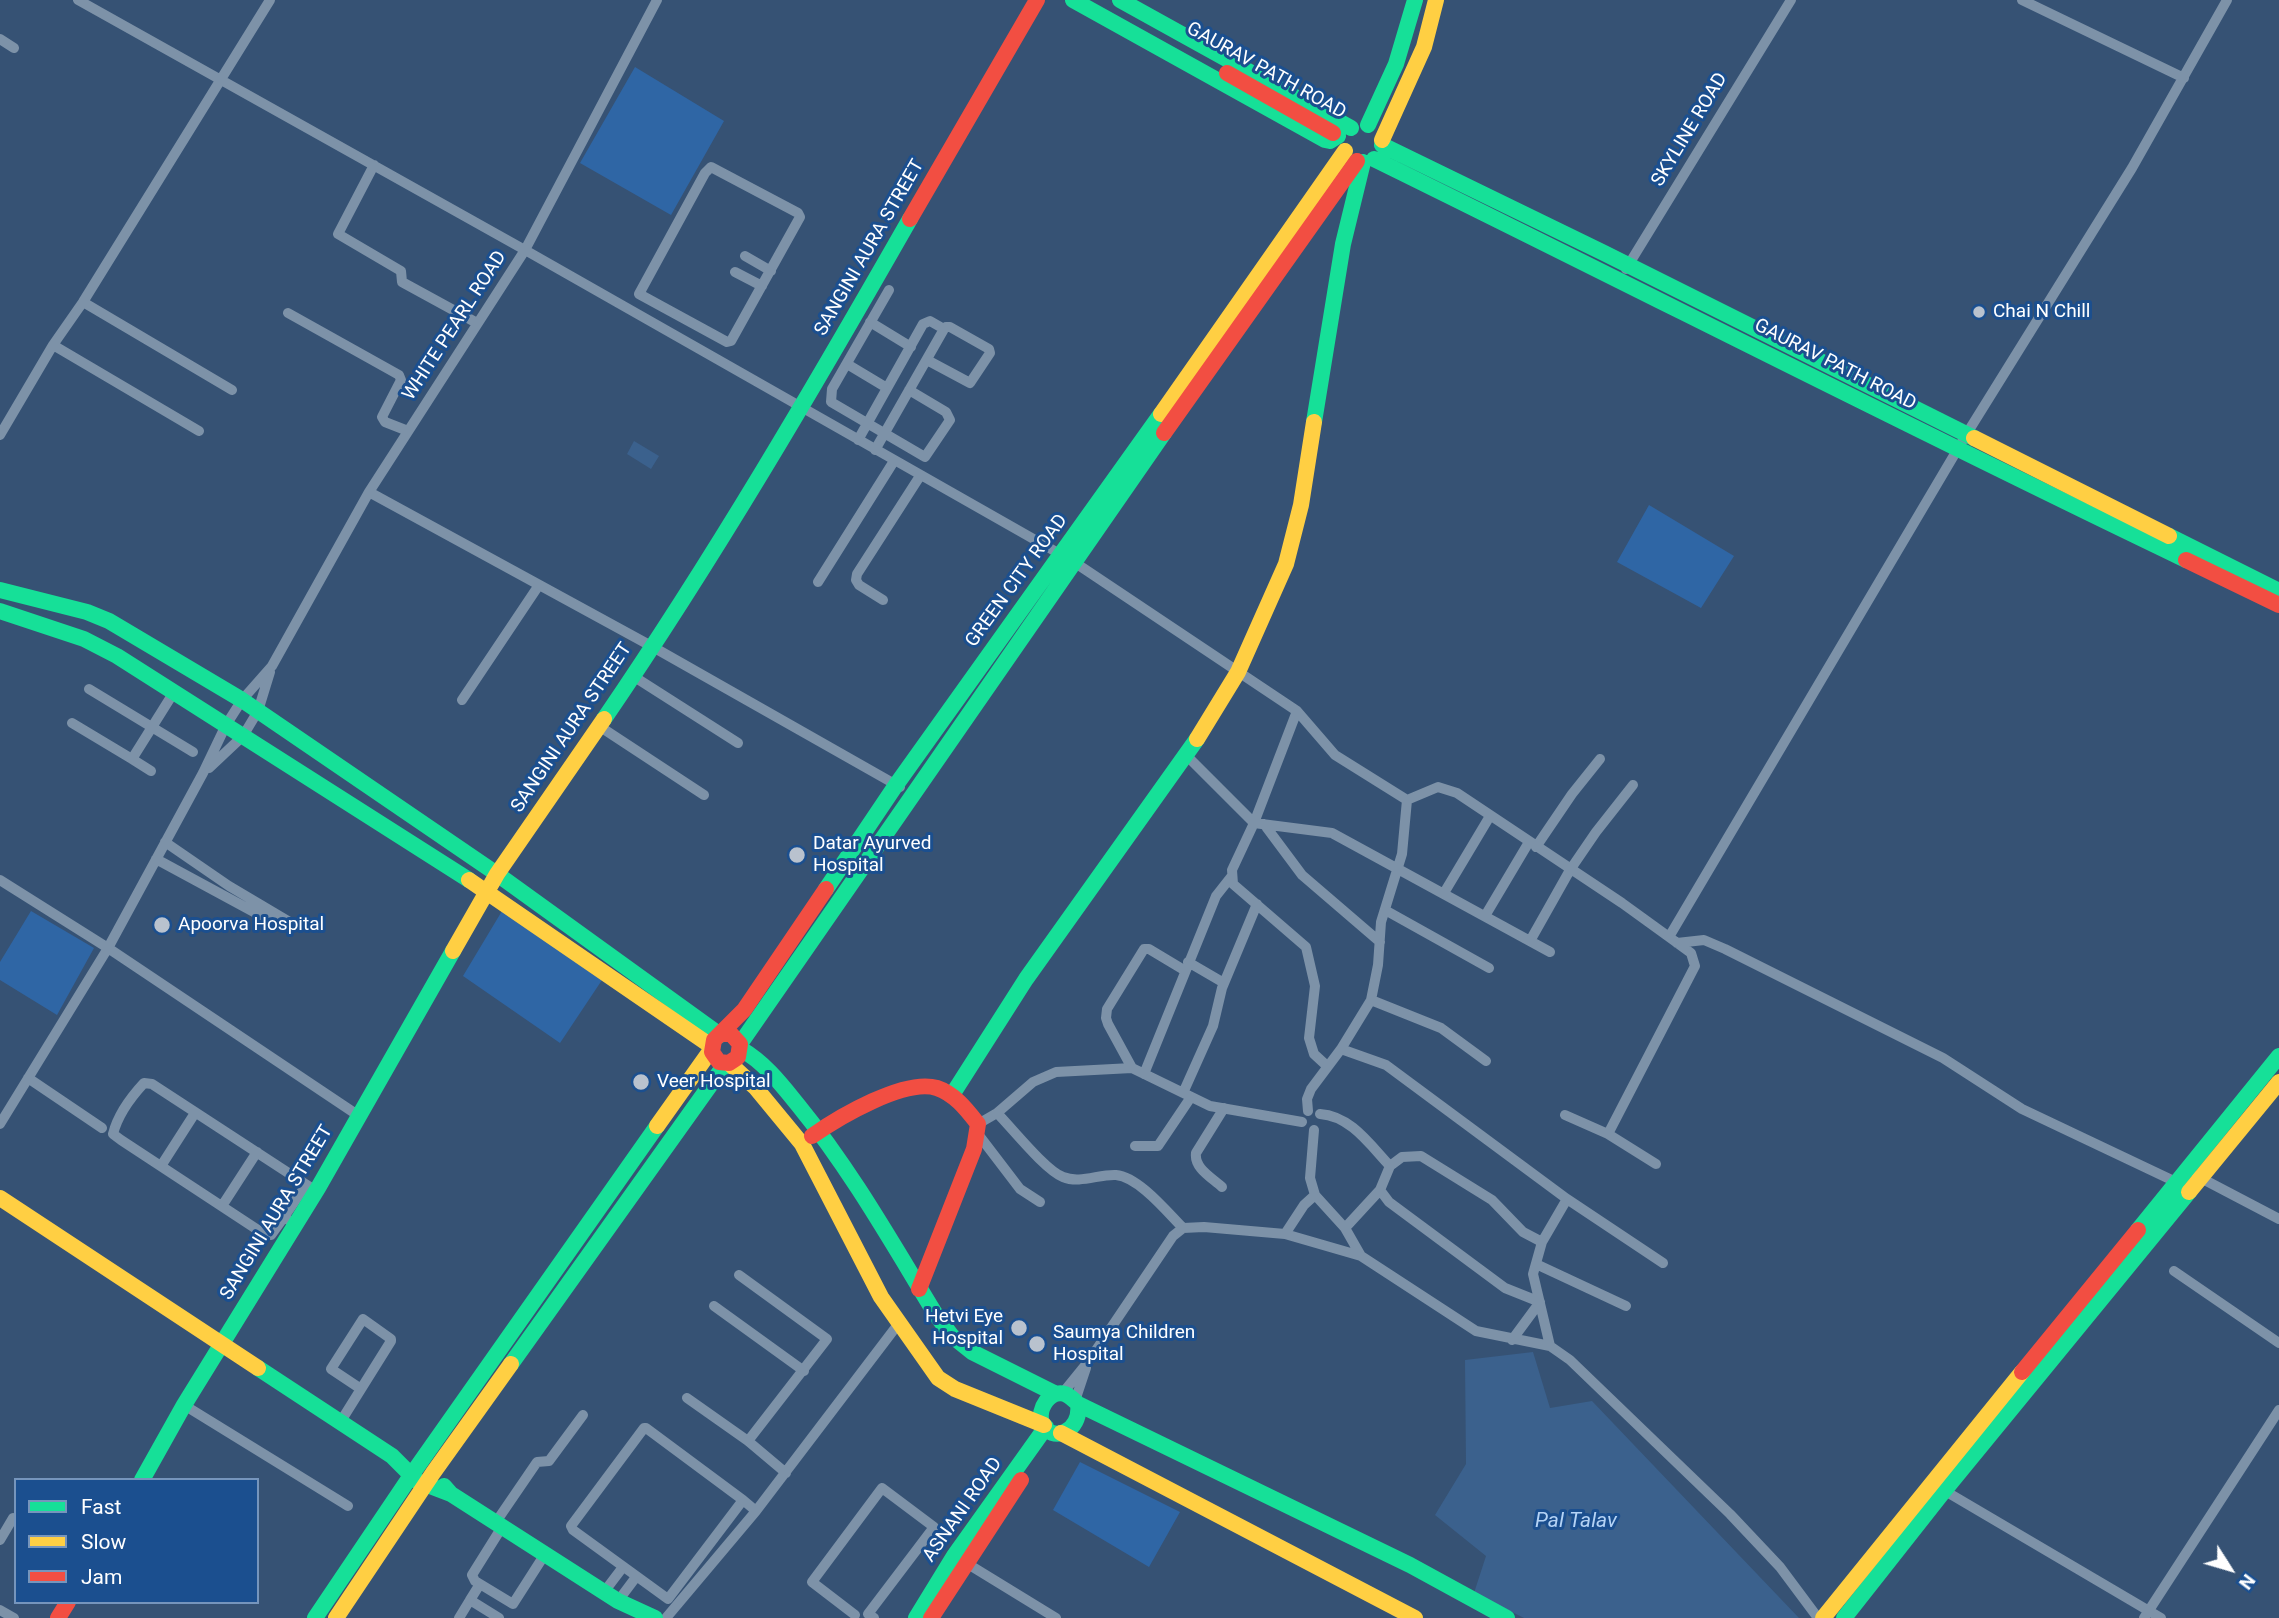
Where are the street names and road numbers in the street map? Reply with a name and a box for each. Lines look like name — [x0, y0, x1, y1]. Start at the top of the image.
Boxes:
street label: GAURAV PATH ROAD — [1182, 18, 1350, 124]
street label: SKYLINE ROAD — [1647, 69, 1733, 191]
street label: SANGINI AURA STREET — [810, 156, 930, 340]
street label: WHITE PEARL ROAD — [398, 247, 512, 405]
street label: GAURAV PATH ROAD — [1750, 314, 1920, 416]
street label: GREEN CITY ROAD — [961, 510, 1073, 652]
street label: SANGINI AURA STREET — [507, 639, 637, 817]
street label: SANGINI AURA STREET — [216, 1122, 338, 1304]
street label: ASNANI ROAD — [918, 1453, 1008, 1567]

